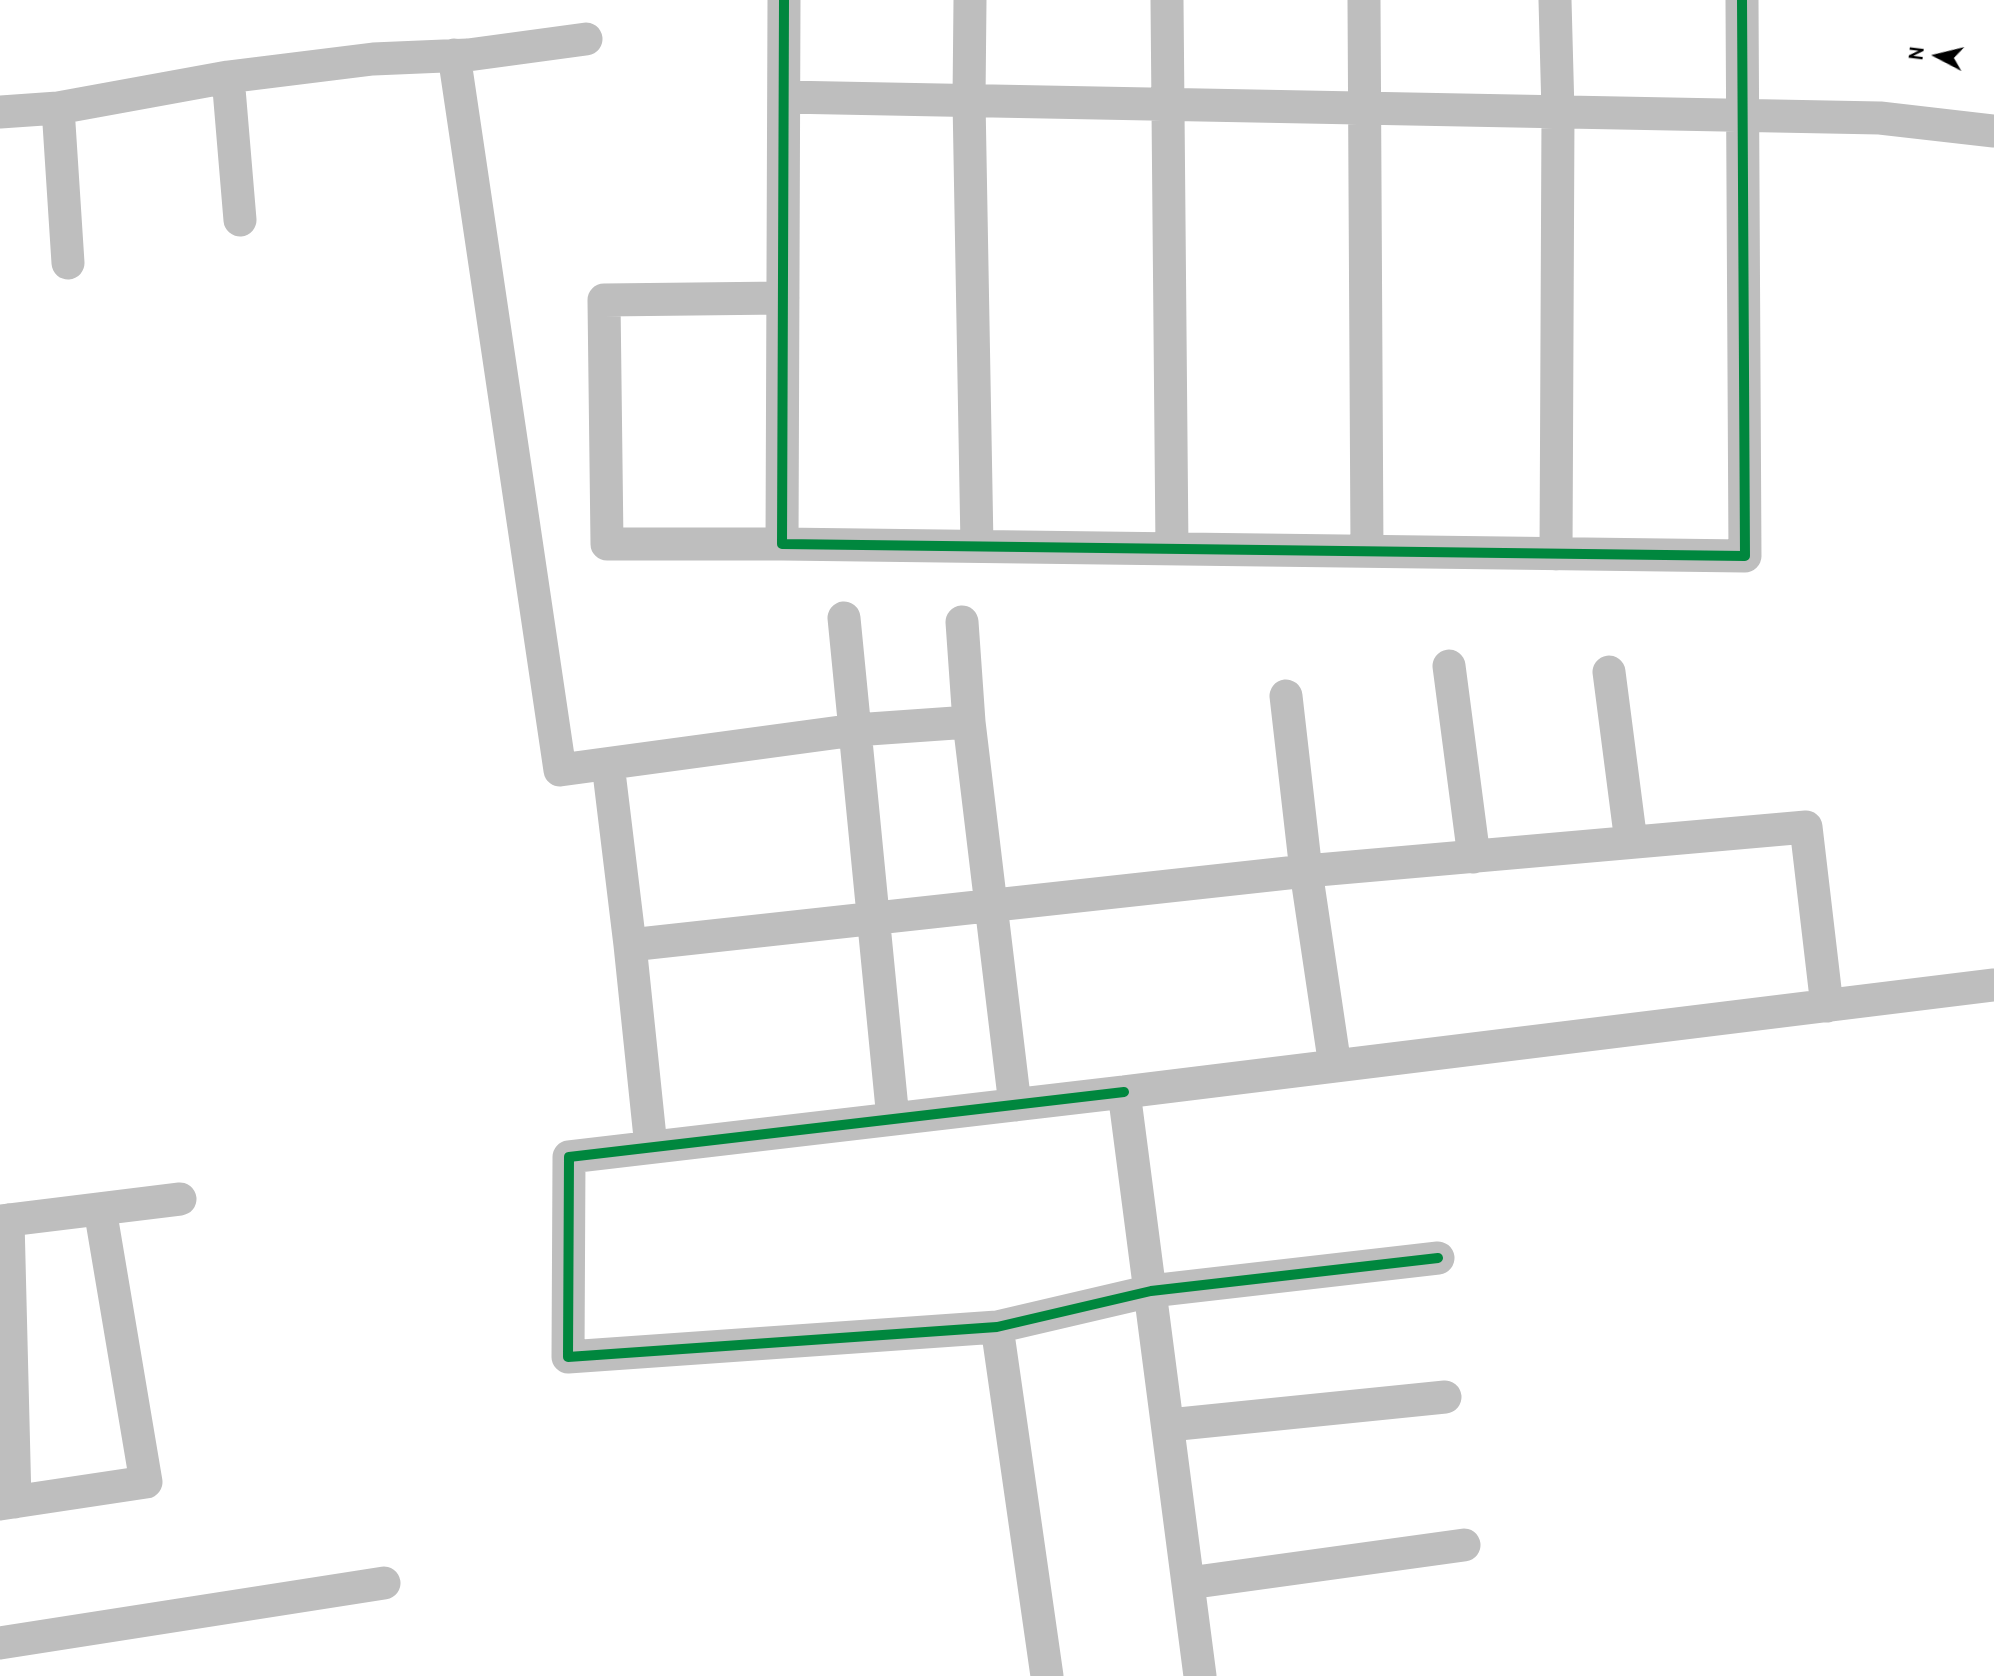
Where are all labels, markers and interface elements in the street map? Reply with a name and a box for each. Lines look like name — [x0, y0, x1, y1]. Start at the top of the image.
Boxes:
north arrow — [1903, 21, 1973, 91]
text: N — [1904, 45, 1929, 61]

